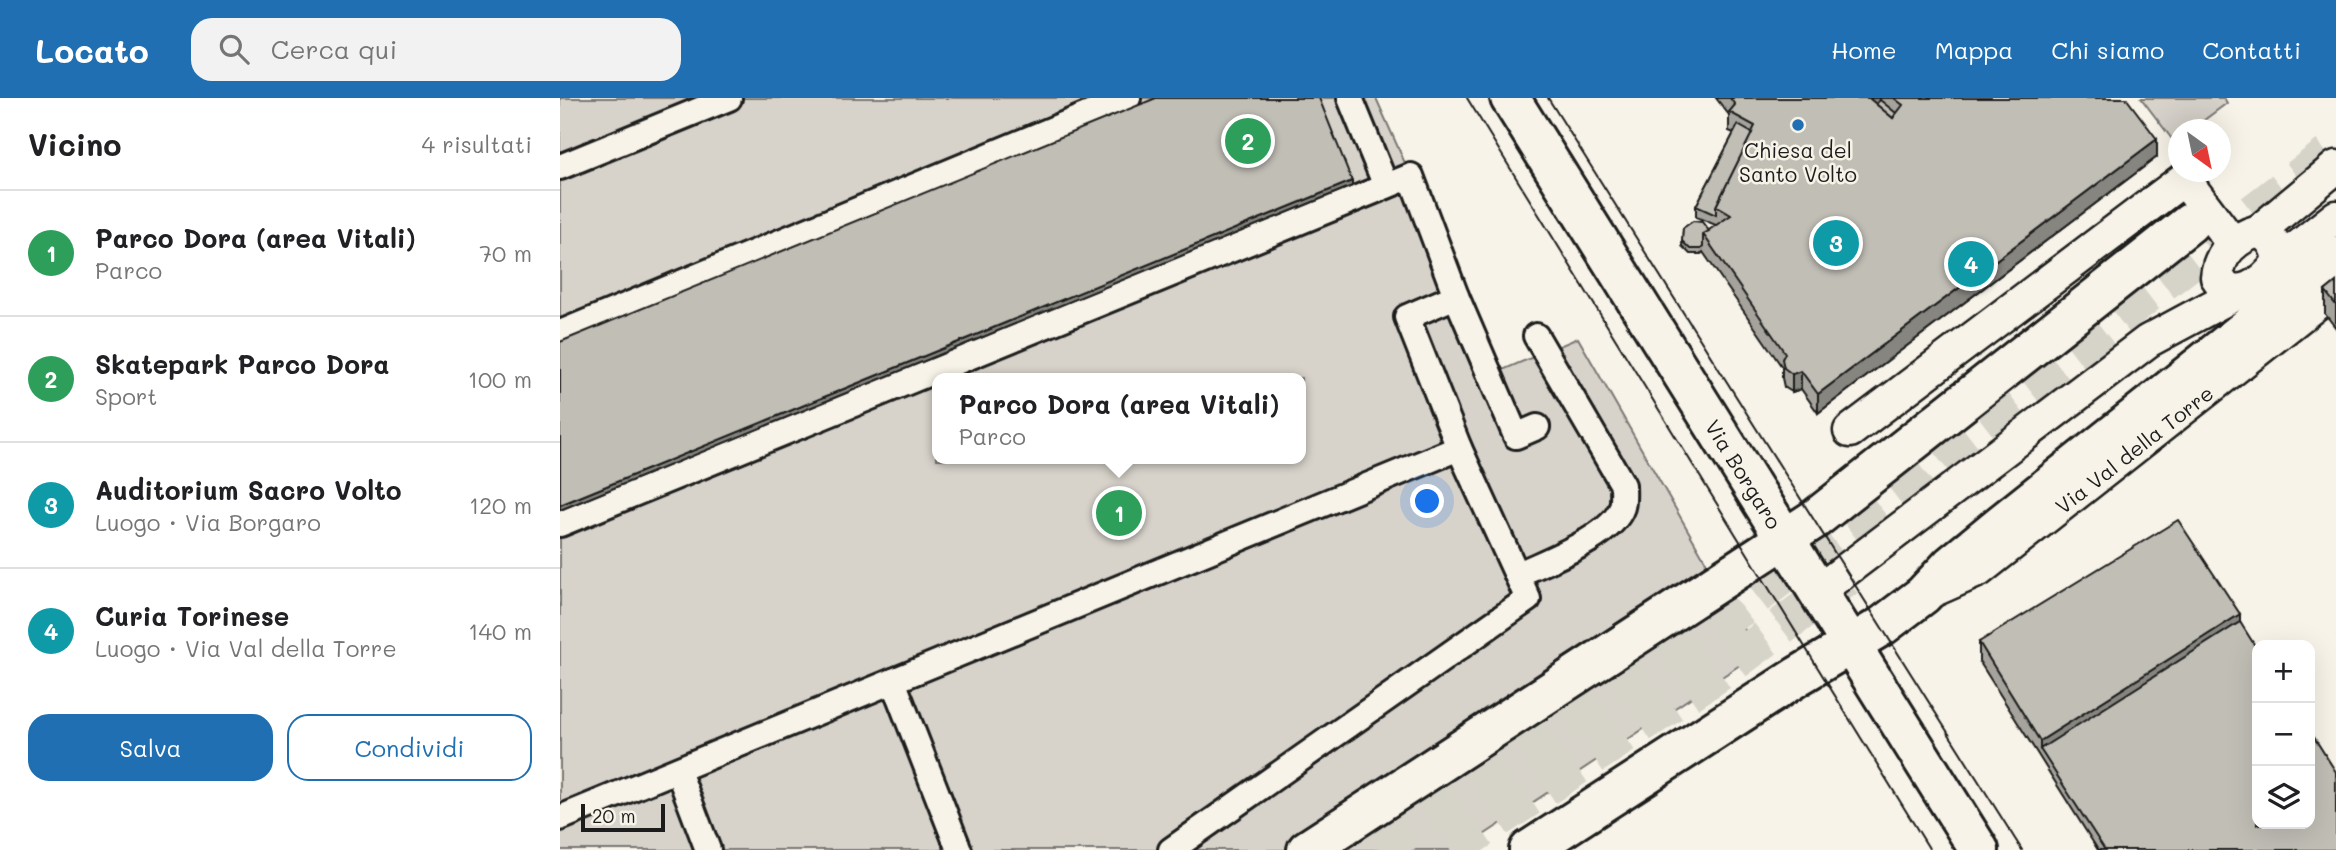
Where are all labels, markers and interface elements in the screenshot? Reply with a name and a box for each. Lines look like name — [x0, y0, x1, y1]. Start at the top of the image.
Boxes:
search box — [191, 18, 681, 81]
text: Locato — [35, 28, 149, 71]
icon: search — [215, 30, 253, 68]
text: Cerca qui — [271, 32, 397, 66]
text: Home — [1831, 34, 1897, 65]
text: Mappa — [1935, 34, 2013, 65]
text: Chi siamo — [2051, 34, 2164, 65]
text: Contatti — [2202, 34, 2301, 65]
pin: 2 — [1225, 115, 1271, 167]
marker: Chiesa del Santo Volto — [1790, 117, 1806, 133]
north arrow — [2168, 119, 2231, 182]
text: Vicino — [28, 124, 122, 164]
text: 4 risultati — [421, 129, 532, 159]
place label: Chiesa del Santo Volto — [1739, 136, 1857, 187]
pin: 3 — [1813, 217, 1859, 269]
text: Parco Dora (area Vitali) — [95, 221, 416, 255]
text: 1 — [46, 238, 56, 268]
text: 70 m — [479, 238, 532, 268]
pin: 4 — [1948, 238, 1994, 290]
text: Parco — [95, 255, 162, 285]
text: Skatepark Parco Dora — [95, 347, 389, 381]
text: 2 — [45, 364, 57, 394]
text: 100 m — [468, 364, 532, 394]
popup — [932, 373, 1306, 464]
street label: Via Val della Torre — [2050, 379, 2218, 519]
text: Sport — [95, 381, 157, 411]
text: Parco Dora (area Vitali) — [959, 387, 1279, 421]
street label: Via Borgaro — [1700, 414, 1788, 534]
text: Parco — [959, 421, 1026, 451]
text: Auditorium Sacro Volto — [95, 473, 402, 507]
your location — [1410, 484, 1444, 518]
pin: 1 — [1096, 487, 1142, 539]
text: 3 — [44, 490, 58, 520]
text: 120 m — [469, 490, 532, 520]
text: Luogo · Via Borgaro — [95, 507, 321, 537]
text: Curia Torinese — [95, 599, 289, 633]
text: 4 — [44, 616, 58, 646]
text: 140 m — [468, 616, 532, 646]
text: Luogo · Via Val della Torre — [95, 633, 397, 663]
map controls — [2252, 640, 2315, 829]
button: + — [2252, 640, 2315, 703]
button: − — [2252, 703, 2315, 766]
button: Salva — [28, 714, 273, 781]
button: Condividi — [287, 714, 532, 781]
button: layers — [2252, 766, 2315, 829]
scale bar — [581, 801, 665, 833]
text: 20 m — [592, 803, 636, 828]

